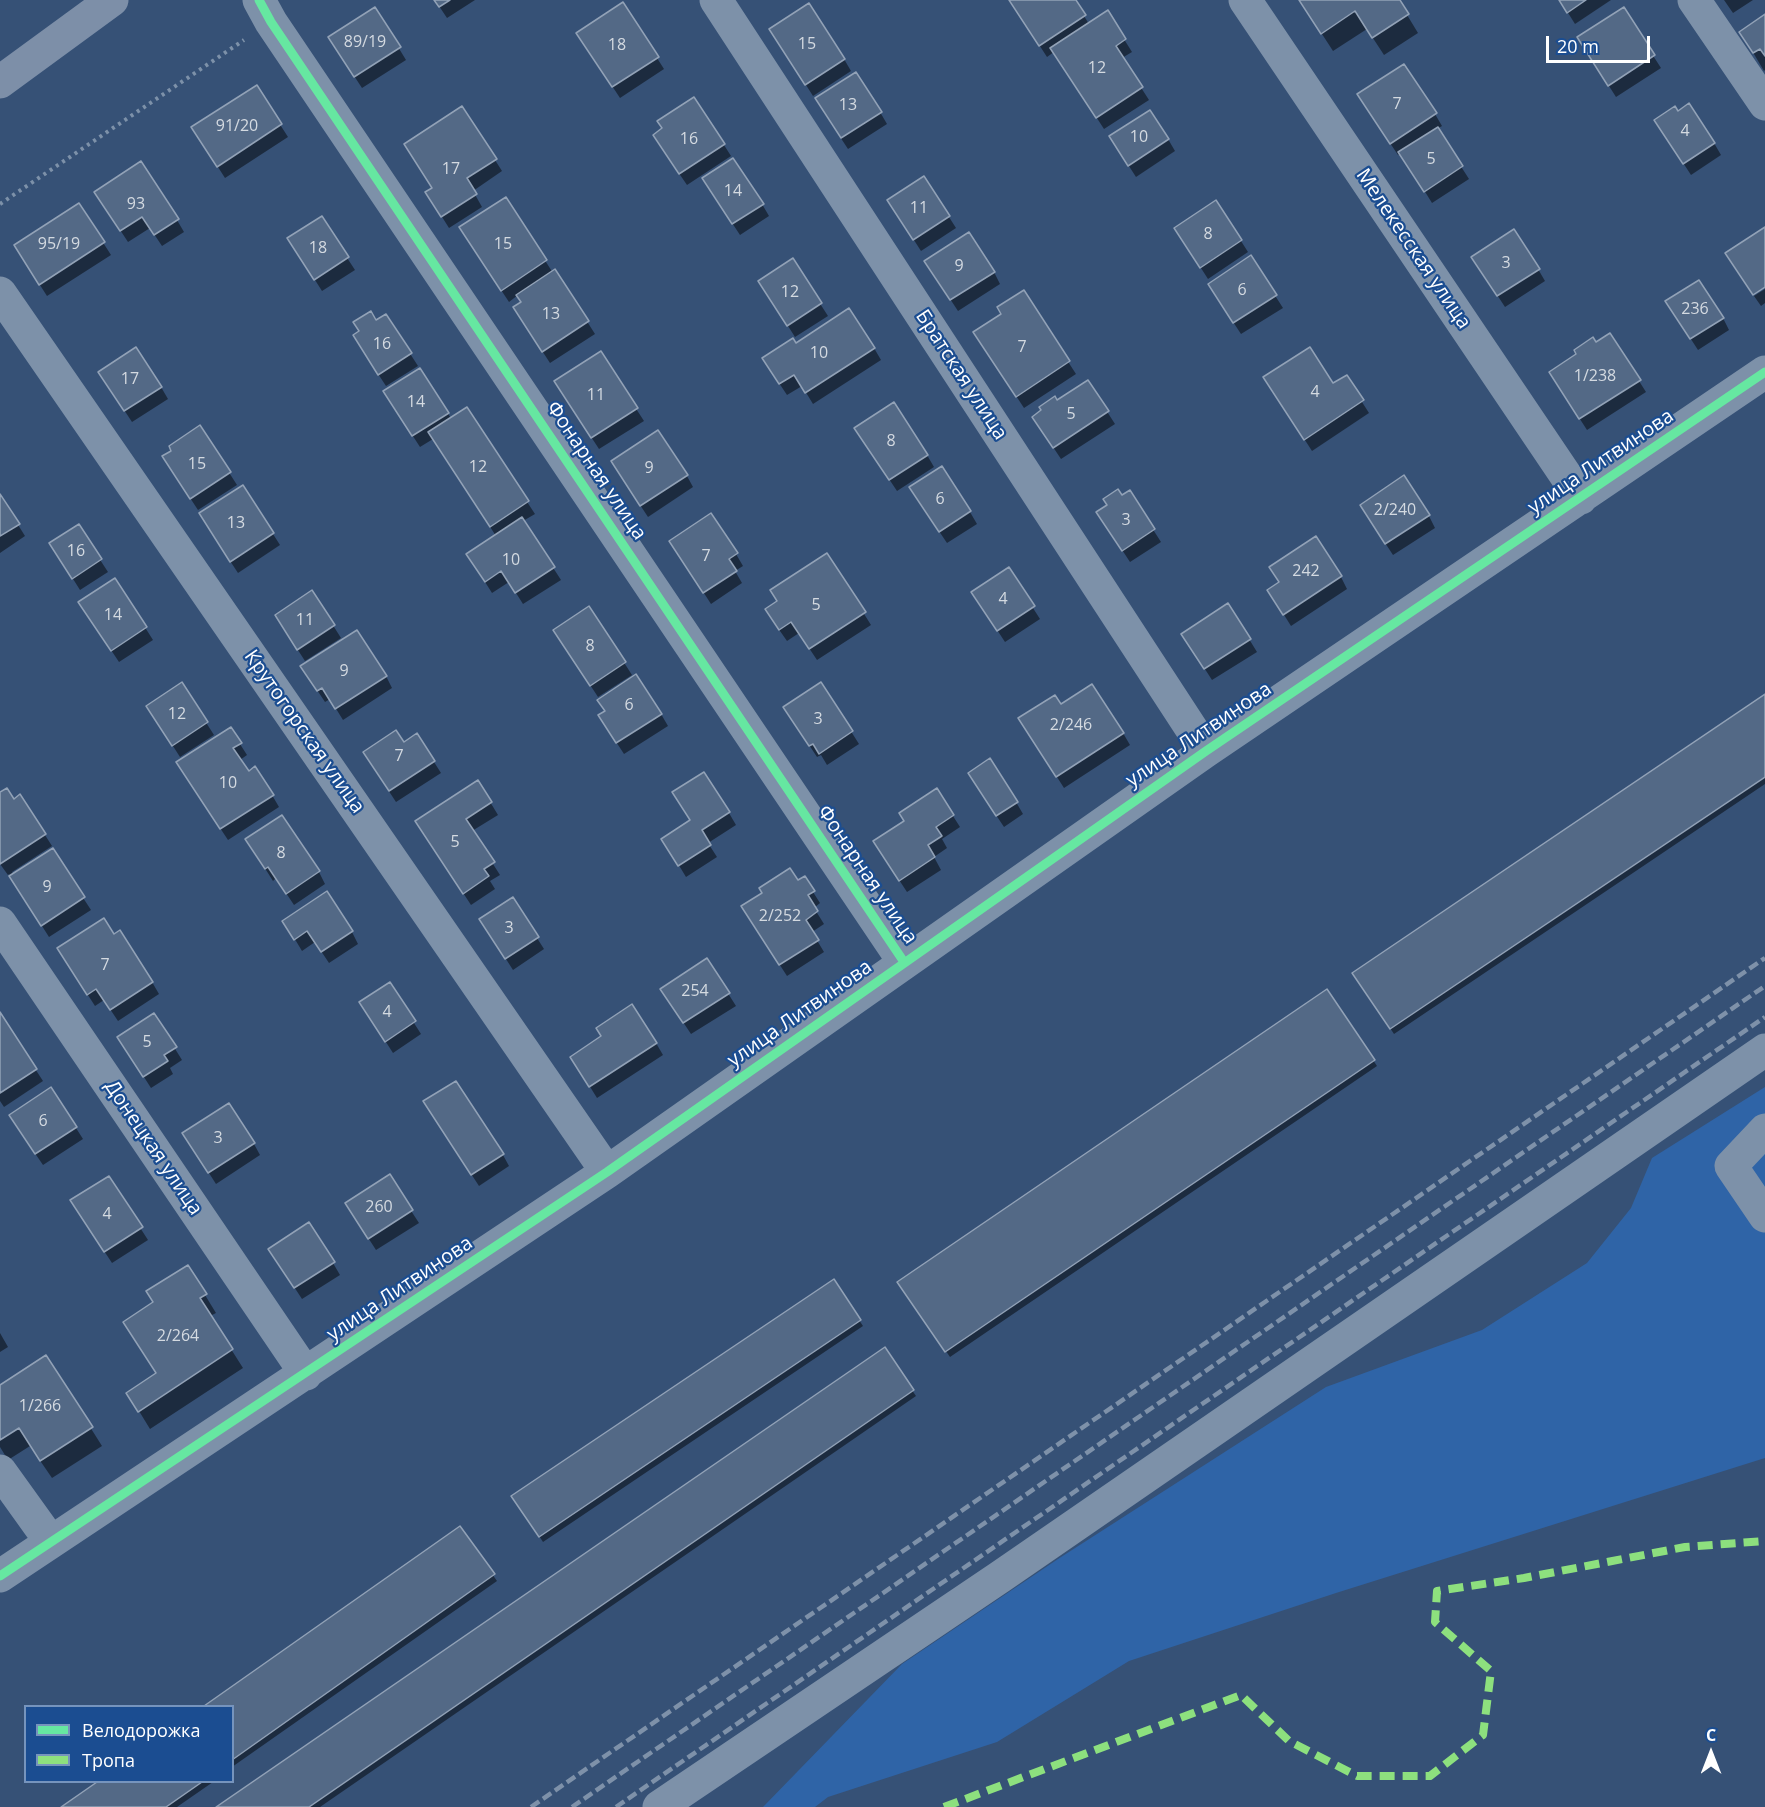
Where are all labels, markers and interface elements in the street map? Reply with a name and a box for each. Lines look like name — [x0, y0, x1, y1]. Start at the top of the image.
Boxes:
scale bar — [1549, 24, 1652, 62]
house number: 89/19 — [344, 32, 386, 52]
house number: 15 — [798, 34, 816, 54]
text: 20 m — [1557, 34, 1599, 58]
house number: 18 — [608, 35, 626, 55]
house number: 12 — [1088, 58, 1106, 78]
house number: 7 — [1392, 94, 1402, 114]
house number: 13 — [839, 95, 857, 115]
house number: 91/20 — [216, 116, 258, 136]
house number: 4 — [1680, 121, 1690, 141]
house number: 10 — [1130, 127, 1148, 147]
house number: 16 — [680, 129, 698, 149]
house number: 5 — [1426, 149, 1436, 169]
house number: 17 — [442, 159, 460, 179]
street label: Мелекесская улица — [1350, 164, 1476, 334]
house number: 14 — [724, 181, 742, 201]
house number: 93 — [127, 194, 145, 214]
house number: 11 — [910, 198, 928, 218]
house number: 8 — [1203, 224, 1213, 244]
house number: 95/19 — [38, 234, 80, 254]
house number: 15 — [494, 234, 512, 254]
house number: 18 — [309, 238, 327, 258]
house number: 3 — [1501, 253, 1511, 273]
house number: 9 — [954, 256, 964, 276]
house number: 6 — [1237, 280, 1247, 300]
house number: 12 — [781, 282, 799, 302]
house number: 236 — [1681, 299, 1709, 319]
house number: 13 — [542, 304, 560, 324]
street label: Братская улица — [910, 306, 1012, 444]
house number: 16 — [373, 334, 391, 354]
house number: 7 — [1017, 337, 1027, 357]
house number: 10 — [810, 343, 828, 363]
house number: 1/238 — [1574, 366, 1616, 386]
house number: 17 — [121, 369, 139, 389]
house number: 4 — [1310, 382, 1320, 402]
house number: 11 — [587, 385, 605, 405]
house number: 14 — [407, 392, 425, 412]
street label: Фонарная улица — [541, 397, 651, 545]
house number: 5 — [1066, 404, 1076, 424]
street label: улица Литвинова — [1524, 404, 1678, 520]
house number: 8 — [886, 431, 896, 451]
house number: 15 — [188, 454, 206, 474]
house number: 12 — [469, 457, 487, 477]
house number: 9 — [644, 458, 654, 478]
house number: 6 — [935, 489, 945, 509]
house number: 2/240 — [1374, 500, 1416, 520]
house number: 3 — [1121, 510, 1131, 530]
house number: 13 — [227, 513, 245, 533]
house number: 16 — [67, 541, 85, 561]
house number: 7 — [701, 546, 711, 566]
house number: 10 — [502, 550, 520, 570]
house number: 242 — [1292, 561, 1320, 581]
house number: 4 — [998, 589, 1008, 609]
house number: 5 — [811, 595, 821, 615]
house number: 14 — [104, 605, 122, 625]
house number: 11 — [296, 610, 314, 630]
house number: 8 — [585, 636, 595, 656]
street label: Крутогорская улица — [239, 646, 369, 818]
house number: 9 — [339, 661, 349, 681]
street label: улица Литвинова — [1122, 677, 1276, 793]
house number: 6 — [624, 695, 634, 715]
house number: 12 — [168, 704, 186, 724]
house number: 3 — [813, 709, 823, 729]
house number: 2/246 — [1050, 715, 1092, 735]
house number: 7 — [394, 746, 404, 766]
house number: 10 — [219, 773, 237, 793]
street label: Фонарная улица — [812, 801, 922, 949]
house number: 5 — [450, 832, 460, 852]
house number: 8 — [276, 843, 286, 863]
house number: 9 — [42, 877, 52, 897]
house number: 2/252 — [759, 906, 801, 926]
house number: 3 — [504, 918, 514, 938]
house number: 7 — [100, 955, 110, 975]
street label: улица Литвинова — [723, 955, 877, 1073]
house number: 254 — [681, 981, 709, 1001]
house number: 4 — [382, 1002, 392, 1022]
house number: 5 — [142, 1032, 152, 1052]
street label: Донецкая улица — [99, 1076, 207, 1220]
house number: 6 — [38, 1111, 48, 1131]
house number: 3 — [213, 1128, 223, 1148]
house number: 260 — [365, 1197, 393, 1217]
house number: 4 — [102, 1204, 112, 1224]
street label: улица Литвинова — [323, 1231, 477, 1347]
house number: 2/264 — [157, 1326, 199, 1346]
house number: 1/266 — [19, 1396, 61, 1416]
legend — [24, 1705, 234, 1783]
text: Велодорожка — [82, 1718, 200, 1742]
north arrow — [1681, 1723, 1741, 1783]
text: С — [1706, 1724, 1716, 1746]
text: Тропа — [82, 1748, 135, 1772]

